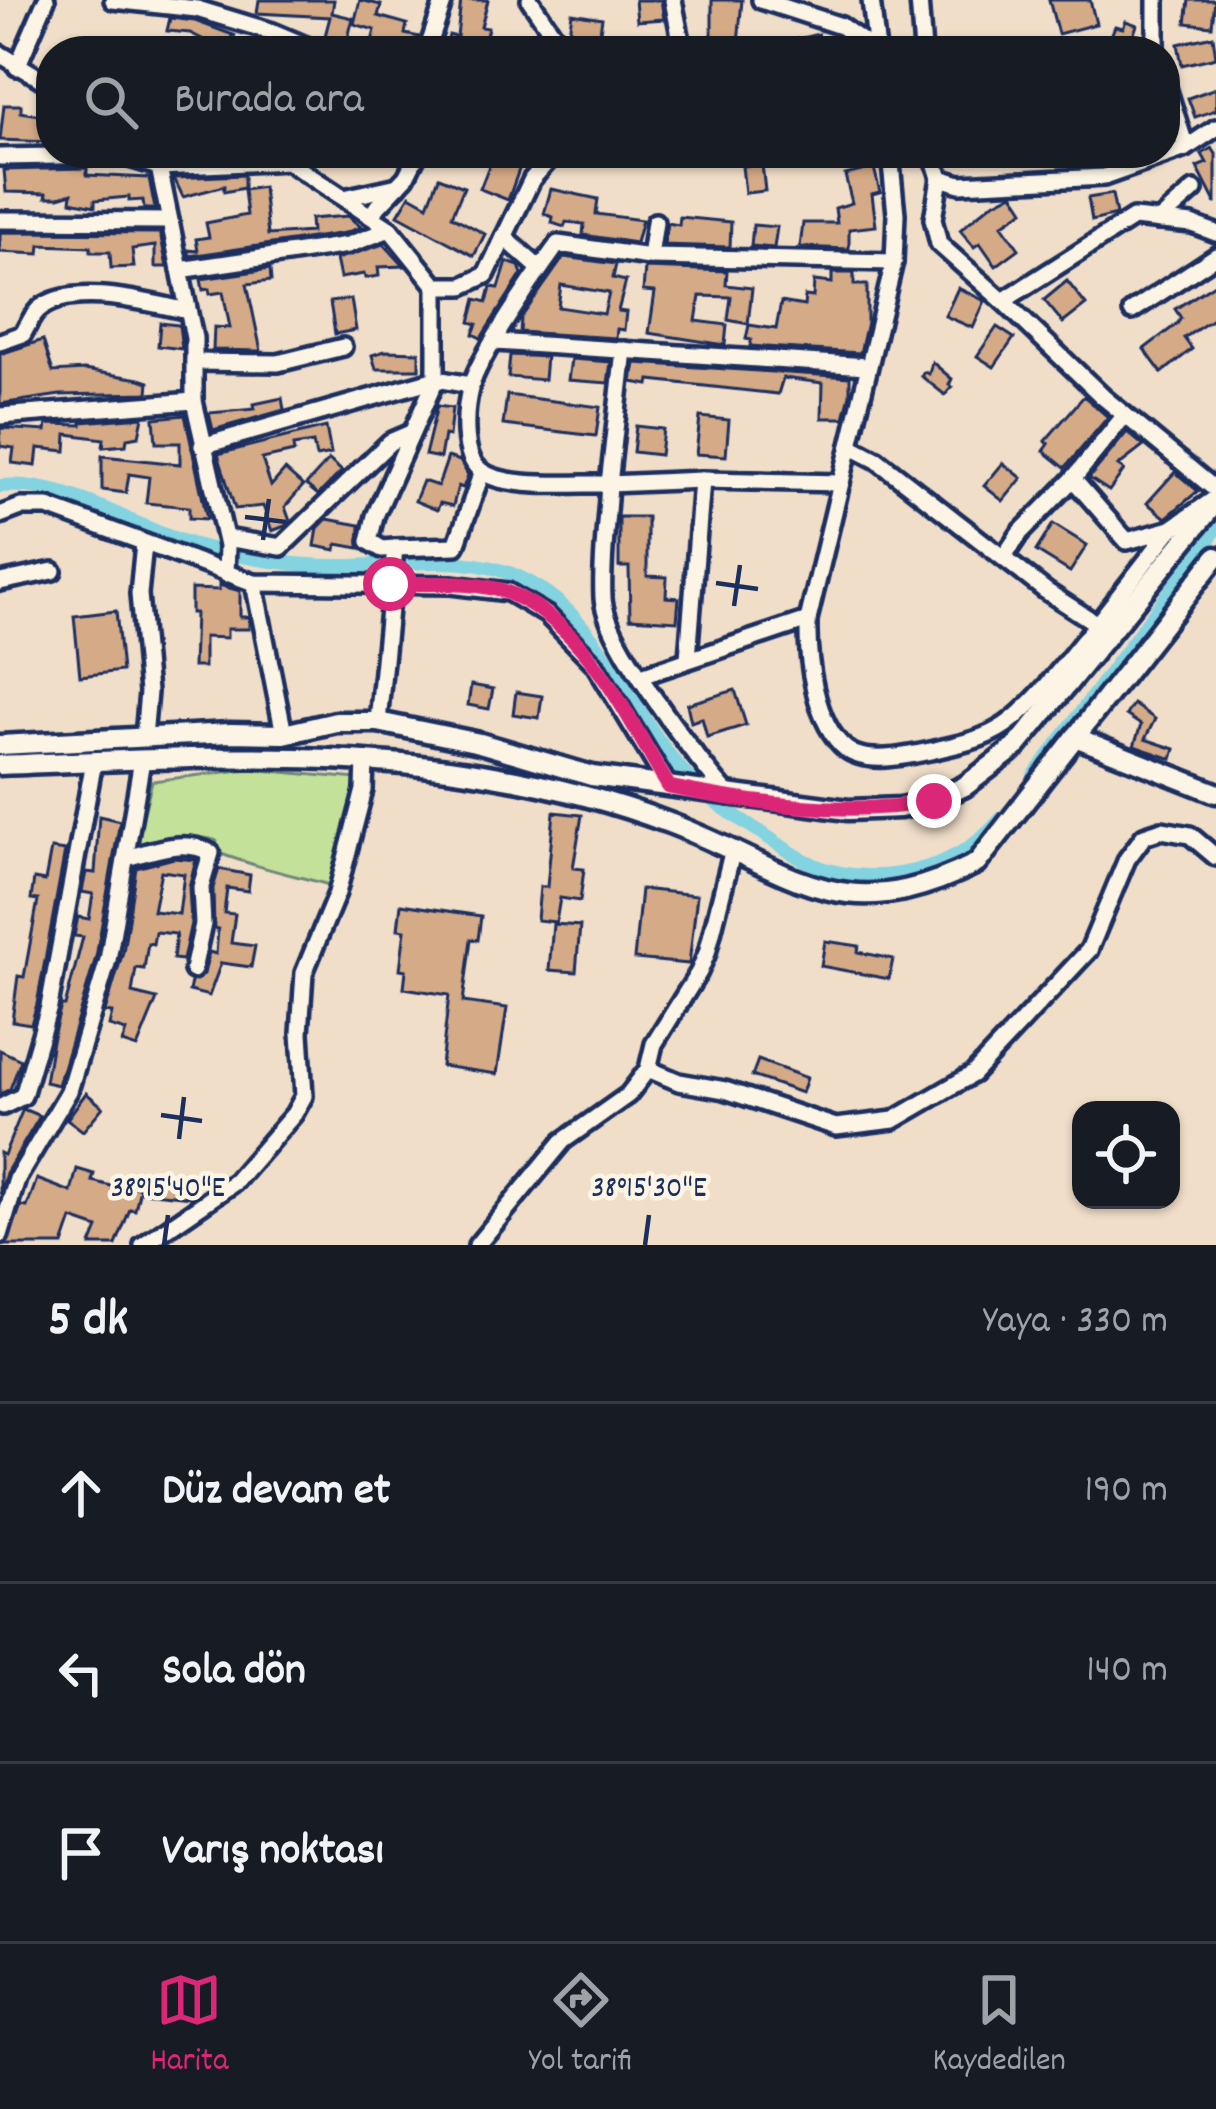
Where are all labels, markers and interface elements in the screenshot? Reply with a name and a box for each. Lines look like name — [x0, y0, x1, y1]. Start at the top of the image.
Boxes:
search box — [36, 36, 1180, 168]
icon: search — [78, 69, 144, 135]
text: Burada ara — [174, 70, 364, 134]
route start — [363, 557, 417, 611]
route end — [907, 774, 961, 828]
map controls — [1072, 1101, 1180, 1209]
button: locate — [1072, 1101, 1180, 1209]
text: 38°15'40"E — [111, 1169, 226, 1212]
text: 38°15'30"E — [591, 1169, 707, 1212]
text: 5 dk — [48, 1287, 128, 1359]
text: Yaya · 330 m — [983, 1296, 1168, 1351]
icon: ahead — [48, 1460, 114, 1526]
text: Düz devam et — [162, 1461, 390, 1525]
text: 190 m — [1085, 1465, 1168, 1520]
icon: left — [48, 1640, 114, 1706]
text: Sola dön — [162, 1641, 306, 1705]
text: 140 m — [1086, 1645, 1168, 1700]
icon: arrive — [48, 1820, 114, 1886]
text: Varış noktası — [162, 1821, 384, 1885]
tab: Harita — [150, 1967, 228, 2086]
tab: Yol tarifi — [529, 1967, 632, 2086]
tab: Kaydedilen — [933, 1967, 1066, 2086]

